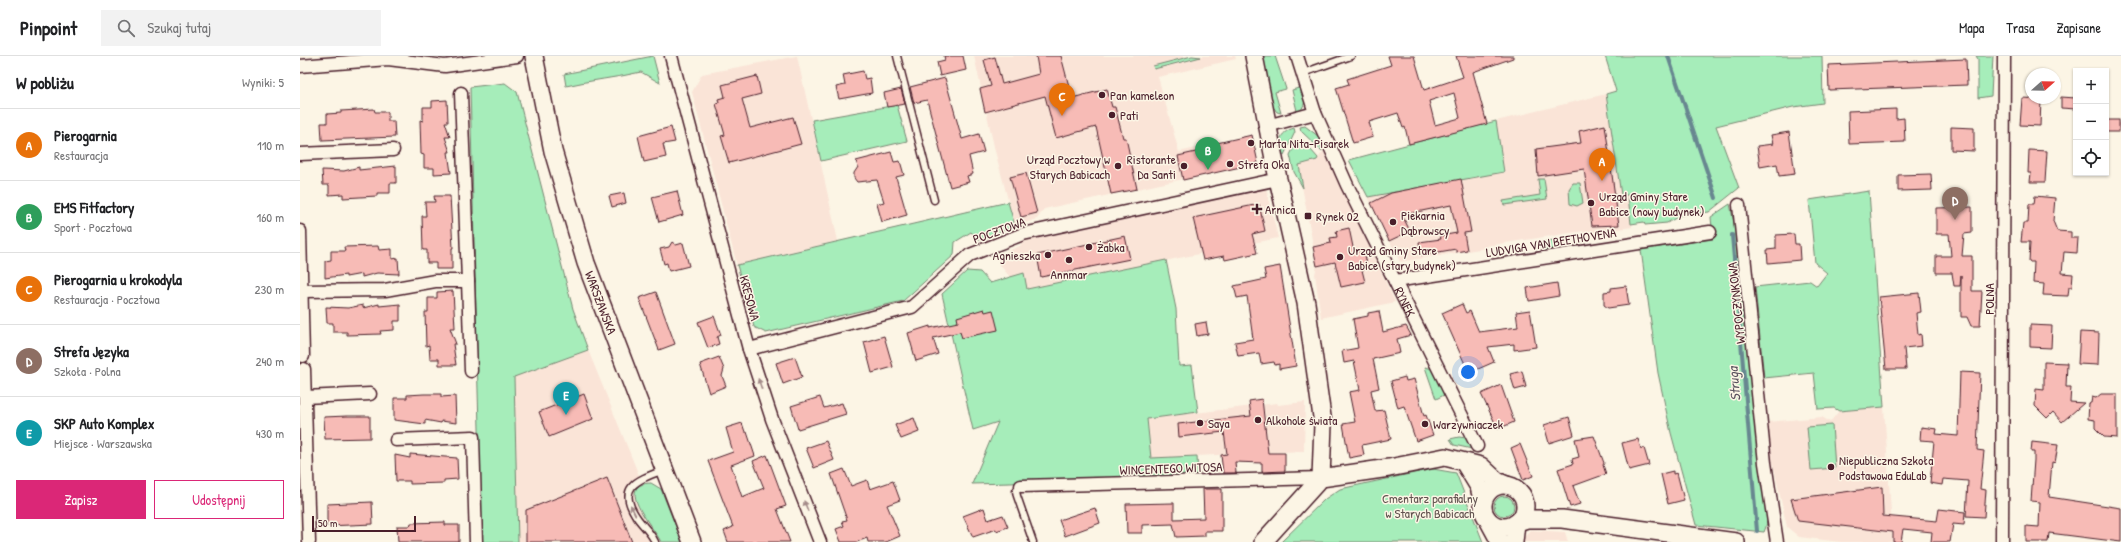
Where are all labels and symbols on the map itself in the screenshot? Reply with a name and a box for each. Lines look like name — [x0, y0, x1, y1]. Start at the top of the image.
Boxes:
north arrow — [2025, 68, 2061, 104]
pin: C — [1049, 83, 1075, 116]
place label: Pan kameleon — [1110, 86, 1175, 104]
marker: Pan kameleon — [1097, 90, 1107, 100]
place label: Pati — [1120, 106, 1139, 124]
marker: Pati — [1107, 110, 1117, 120]
place label: Marta Nita-Pisarek — [1259, 134, 1349, 152]
pin: B — [1195, 137, 1221, 170]
marker: Marta Nita-Pisarek — [1246, 138, 1256, 148]
pin: A — [1589, 148, 1615, 181]
place label: Urząd Pocztowy w Starych Babicach — [1027, 150, 1111, 183]
place label: Ristorante Da Santi — [1127, 150, 1176, 183]
place label: Strefa Oka — [1238, 155, 1289, 173]
marker: Strefa Oka — [1225, 159, 1235, 169]
marker: Urząd Pocztowy w Starych Babicach — [1113, 161, 1123, 171]
marker: Ristorante Da Santi — [1179, 161, 1189, 171]
place label: Urząd Gminy Stare Babice (nowy budynek) — [1599, 187, 1704, 220]
pin: D — [1942, 187, 1968, 220]
marker: Urząd Gminy Stare Babice (nowy budynek) — [1586, 198, 1596, 208]
place label: Arnica — [1265, 200, 1295, 218]
marker: Arnica — [1252, 204, 1262, 214]
place label: Piekarnia Dąbrowscy — [1401, 206, 1450, 239]
place label: Rynek 02 — [1316, 207, 1359, 225]
marker: Rynek 02 — [1303, 211, 1313, 221]
street label: POCZTOWA — [970, 212, 1028, 248]
marker: Piekarnia Dąbrowscy — [1388, 217, 1398, 227]
street label: LUDVIGA VAN BEETHOVENA — [1485, 223, 1618, 261]
place label: Żabka — [1097, 238, 1125, 256]
place label: Urząd Gminy Stare Babice (stary budynek) — [1348, 241, 1456, 274]
marker: Żabka — [1084, 242, 1094, 252]
place label: Agnieszka — [993, 246, 1040, 264]
marker: Agnieszka — [1043, 250, 1053, 260]
marker: Urząd Gminy Stare Babice (stary budynek) — [1335, 252, 1345, 262]
marker: Annmar — [1064, 255, 1074, 265]
street label: WYPOCZYNKOWA — [1723, 261, 1749, 345]
place label: Annmar — [1050, 265, 1088, 283]
street label: WARSZAWSKA — [581, 268, 621, 337]
street label: KRESOWA — [735, 273, 765, 323]
street label: POLNA — [1980, 283, 1998, 315]
street label: RYNEK — [1390, 284, 1420, 320]
your location — [1458, 362, 1478, 382]
water label: Struga — [1722, 365, 1745, 402]
one-way arrow — [757, 378, 763, 390]
pin: E — [553, 382, 579, 415]
place label: Alkohole świata — [1266, 411, 1337, 429]
place label: Saya — [1208, 414, 1230, 432]
marker: Alkohole świata — [1253, 415, 1263, 425]
place label: Warzywniaczek — [1433, 415, 1504, 433]
marker: Saya — [1195, 418, 1205, 428]
marker: Warzywniaczek — [1420, 419, 1430, 429]
place label: Niepubliczna Szkoła Podstawowa EduLab — [1839, 451, 1933, 484]
street label: WINCENTEGO WITOSA — [1119, 457, 1223, 479]
marker: Niepubliczna Szkoła Podstawowa EduLab — [1826, 462, 1836, 472]
park label: Cmentarz parafialny w Starych Babicach — [1382, 489, 1479, 522]
one-way arrow — [802, 499, 808, 511]
one-way arrow — [630, 504, 636, 516]
scale bar — [312, 514, 416, 533]

